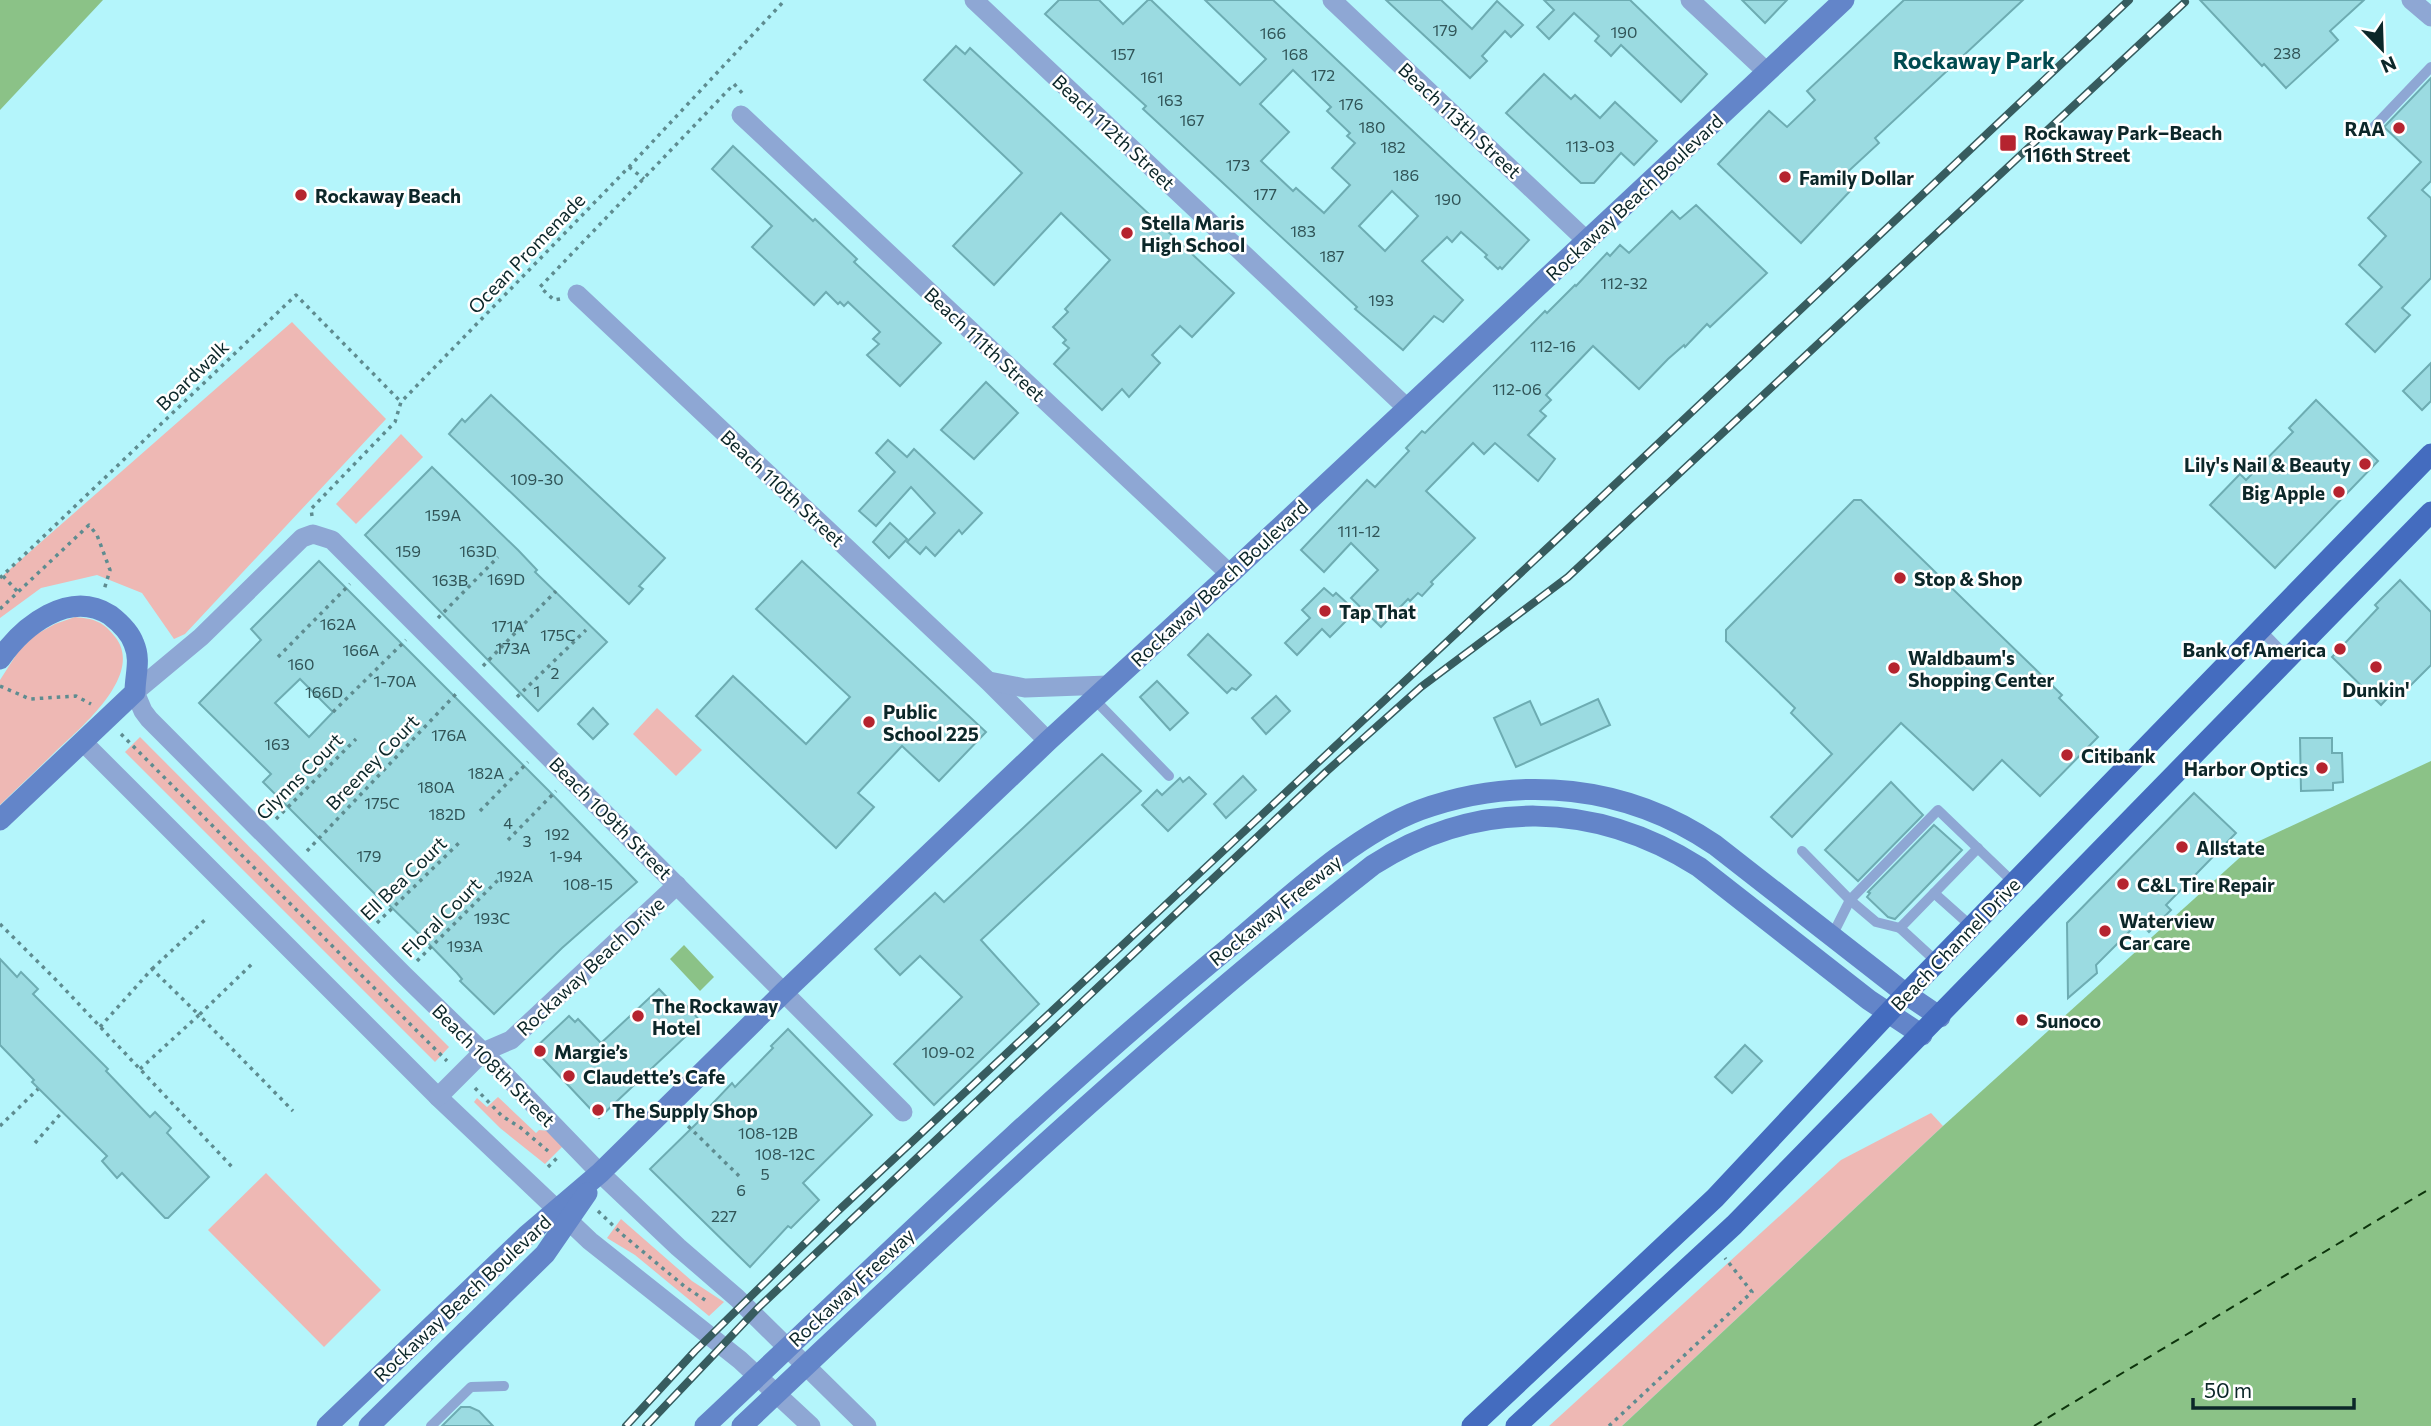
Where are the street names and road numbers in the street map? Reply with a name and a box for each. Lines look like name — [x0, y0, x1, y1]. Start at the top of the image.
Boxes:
street label: Beach 113th Street — [1394, 57, 1526, 183]
street label: Beach 112th Street — [1048, 69, 1180, 195]
street label: Rockaway Beach Boulevard — [1541, 109, 1727, 285]
street label: Ocean Promenade — [463, 188, 589, 318]
street label: Beach 111th Street — [920, 282, 1050, 406]
street label: Boardwalk — [151, 335, 233, 415]
street label: Beach 110th Street — [716, 425, 850, 551]
street label: Rockaway Beach Boulevard — [1126, 495, 1312, 671]
street label: Breeney Court — [321, 709, 424, 815]
street label: Glynns Court — [251, 728, 347, 824]
street label: Beach 109th Street — [545, 752, 677, 884]
street label: Ell Bea Court — [355, 831, 451, 925]
street label: Rockaway Freeway — [1204, 850, 1346, 970]
street label: Floral Court — [396, 872, 486, 962]
street label: Beach Channel Drive — [1886, 873, 2024, 1015]
street label: Rockaway Beach Drive — [512, 892, 668, 1040]
street label: Beach 108th Street — [428, 999, 560, 1131]
street label: Rockaway Beach Boulevard — [369, 1210, 555, 1386]
street label: Rockaway Freeway — [783, 1223, 919, 1351]

